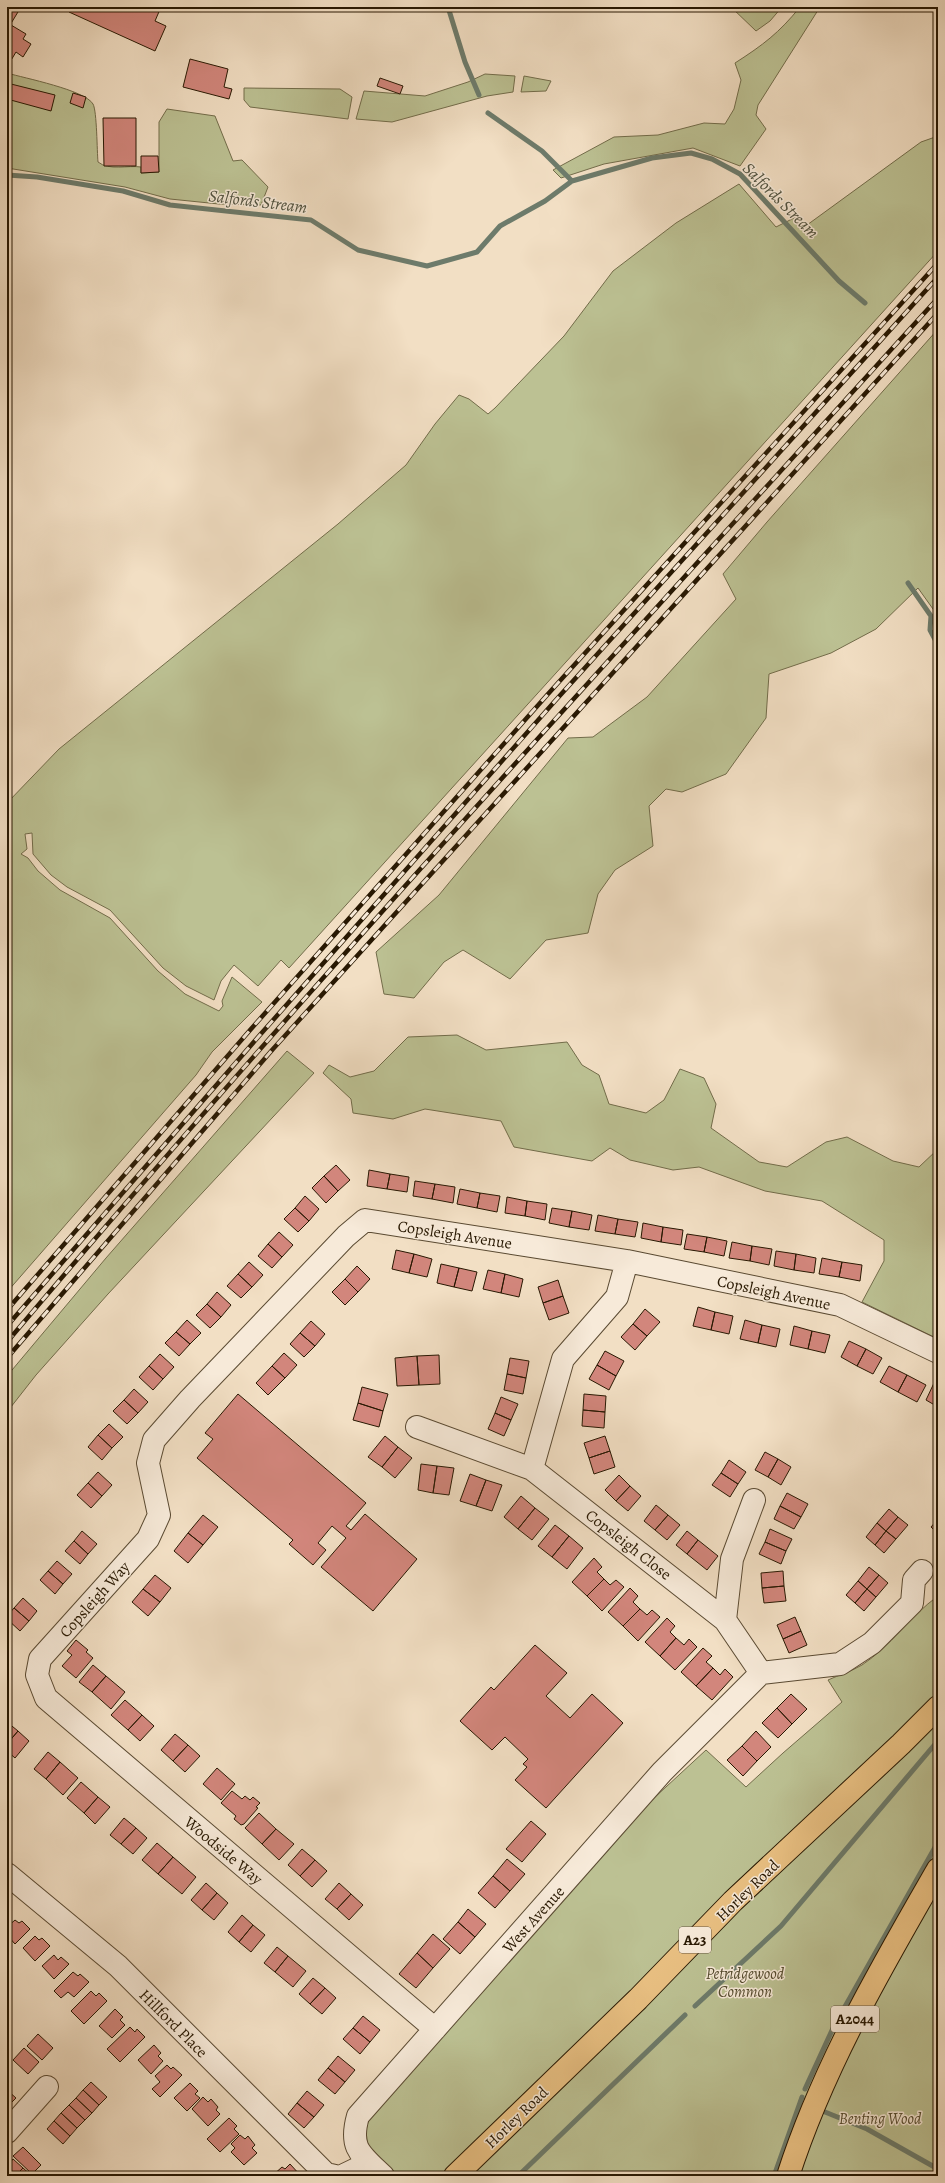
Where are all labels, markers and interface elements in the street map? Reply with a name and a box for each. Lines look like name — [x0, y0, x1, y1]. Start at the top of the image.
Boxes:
water label: Salfords Stream — [737, 157, 824, 244]
water label: Salfords Stream — [207, 184, 309, 219]
street label: Copsleigh Avenue — [396, 1215, 514, 1255]
street label: Copsleigh Avenue — [715, 1270, 833, 1316]
street label: Copsleigh Close — [581, 1504, 676, 1585]
street label: Copsleigh Way — [55, 1556, 136, 1643]
street label: Woodside Way — [179, 1811, 268, 1891]
street label: Horley Road — [711, 1855, 785, 1927]
street label: West Avenue — [497, 1881, 570, 1959]
road number: A23 — [679, 1927, 711, 1953]
park label: Petridgewood Common — [706, 1963, 785, 2003]
street label: Hillford Place — [134, 1985, 212, 2063]
road number: A2044 — [831, 2006, 879, 2032]
street label: Horley Road — [480, 2082, 554, 2154]
park label: Benting Wood — [839, 2108, 922, 2130]

